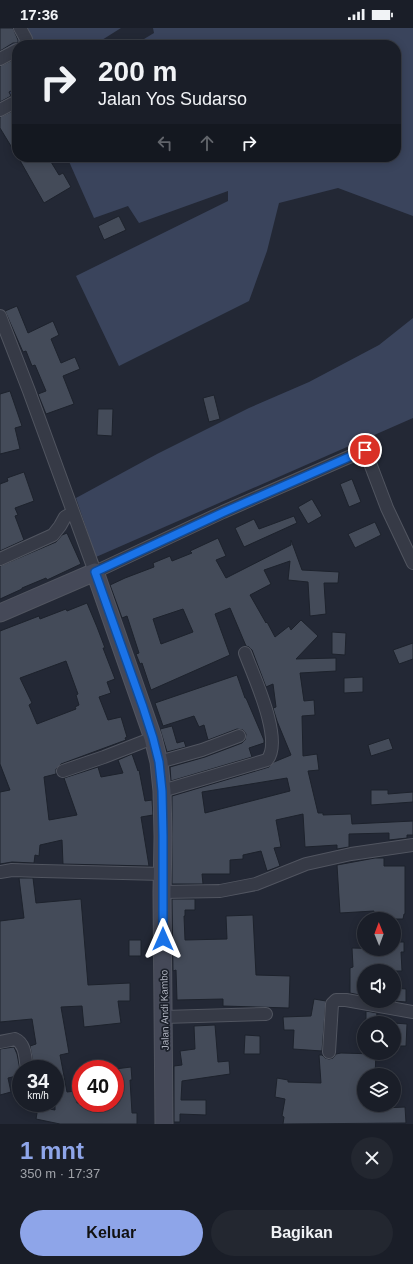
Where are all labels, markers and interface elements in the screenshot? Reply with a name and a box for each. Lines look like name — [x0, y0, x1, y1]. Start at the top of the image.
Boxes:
text: 17:36 — [20, 6, 58, 23]
icon: right — [32, 56, 84, 108]
text: 200 m — [98, 56, 177, 87]
text: Jalan Yos Sudarso — [98, 89, 247, 109]
icon: left — [154, 132, 176, 154]
icon: ahead — [196, 132, 218, 154]
icon: right — [238, 132, 260, 154]
pin — [348, 433, 382, 467]
icon: arrive — [354, 439, 376, 461]
north arrow — [357, 912, 401, 956]
map controls — [357, 912, 401, 1112]
position arrow — [142, 918, 184, 960]
button: sound — [357, 964, 401, 1008]
street label: Jalan Andi Kambo — [158, 969, 171, 1050]
button: search — [357, 1016, 401, 1060]
speed limit sign: 40 — [72, 1060, 124, 1112]
button: layers — [357, 1068, 401, 1112]
text: 34 — [27, 1070, 49, 1092]
text: km/h — [27, 1090, 49, 1101]
text: 1 mnt — [20, 1137, 84, 1164]
button: close — [351, 1137, 393, 1179]
text: 350 m · 17:37 — [20, 1166, 100, 1181]
button: Keluar — [20, 1210, 203, 1256]
button: Bagikan — [211, 1210, 393, 1256]

